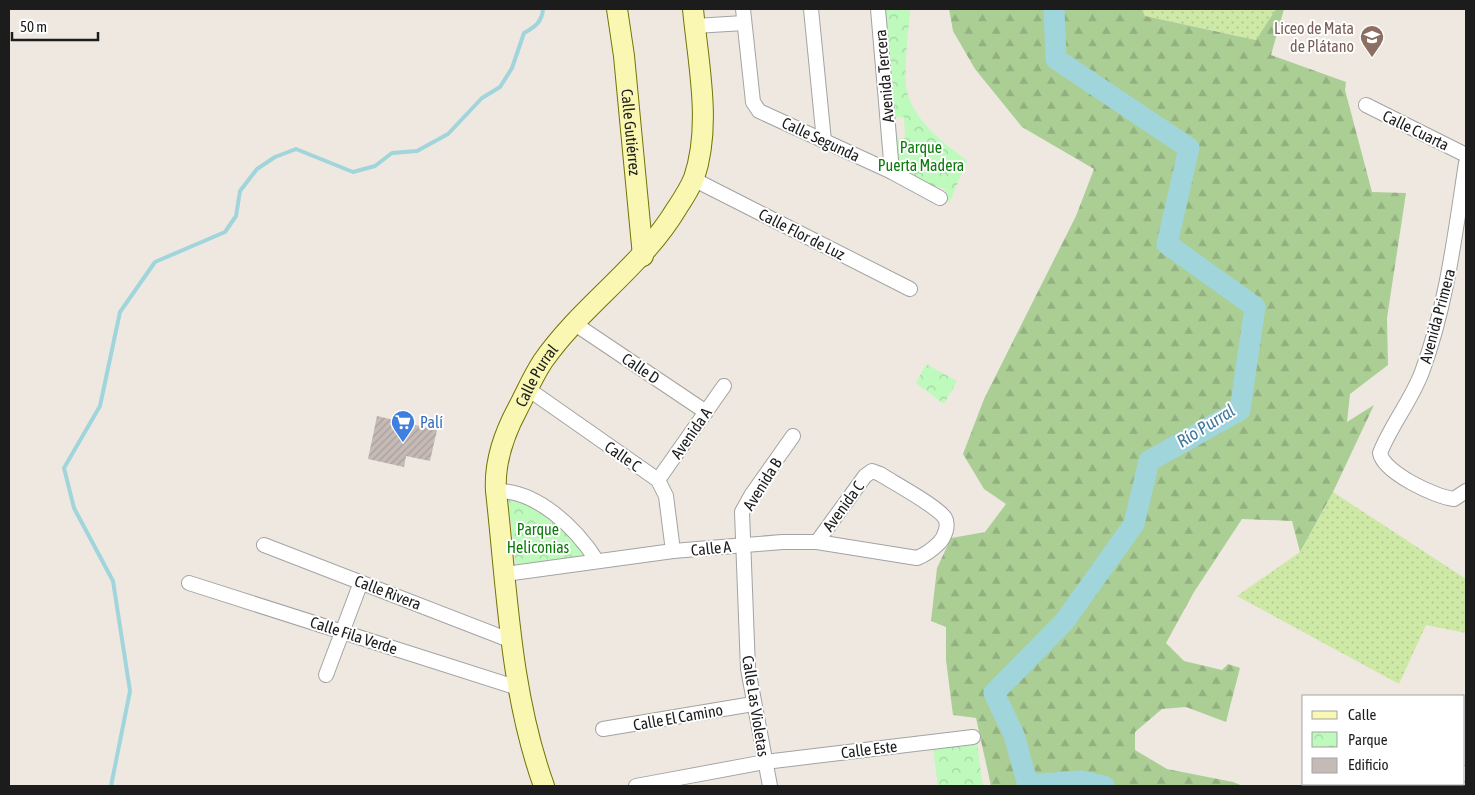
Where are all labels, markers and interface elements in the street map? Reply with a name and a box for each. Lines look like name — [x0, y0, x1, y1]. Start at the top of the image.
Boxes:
scale bar — [12, 10, 99, 42]
text: 50 m — [20, 18, 47, 35]
place label: Liceo de Mata de Plátano — [1274, 19, 1354, 55]
school or university icon: Liceo de Mata de Plátano — [1359, 24, 1385, 58]
street label: Avenida Tercera — [871, 29, 897, 123]
street label: Calle Gutiérrez — [618, 88, 644, 176]
street label: Calle Cuarta — [1380, 106, 1452, 154]
street label: Calle Segunda — [779, 113, 863, 166]
park label: Parque Puerta Madera — [878, 138, 964, 174]
street label: Calle Flor de Luz — [756, 205, 848, 263]
street label: Avenida Primera — [1416, 267, 1458, 365]
street label: Calle Purral — [511, 340, 562, 410]
street label: Calle D — [619, 349, 663, 387]
water label: Río Purral — [1173, 399, 1239, 452]
street label: Avenida A — [667, 404, 715, 462]
supermarket icon: Palí — [390, 409, 416, 443]
place label: Palí — [420, 413, 443, 431]
street label: Calle C — [602, 437, 644, 475]
street label: Avenida B — [739, 454, 785, 513]
street label: Avenida C — [819, 477, 867, 535]
park label: Parque Heliconias — [507, 520, 570, 556]
street label: Calle A — [690, 537, 732, 559]
street label: Calle Rivera — [352, 571, 424, 613]
street label: Calle Fila Verde — [308, 612, 400, 658]
street label: Calle Las Violetas — [739, 654, 773, 758]
legend — [1302, 695, 1465, 785]
street label: Calle El Camino — [632, 700, 724, 734]
text: Calle — [1348, 706, 1377, 723]
text: Parque — [1348, 731, 1388, 748]
street label: Calle Este — [840, 737, 898, 761]
text: Edificio — [1348, 756, 1389, 773]

